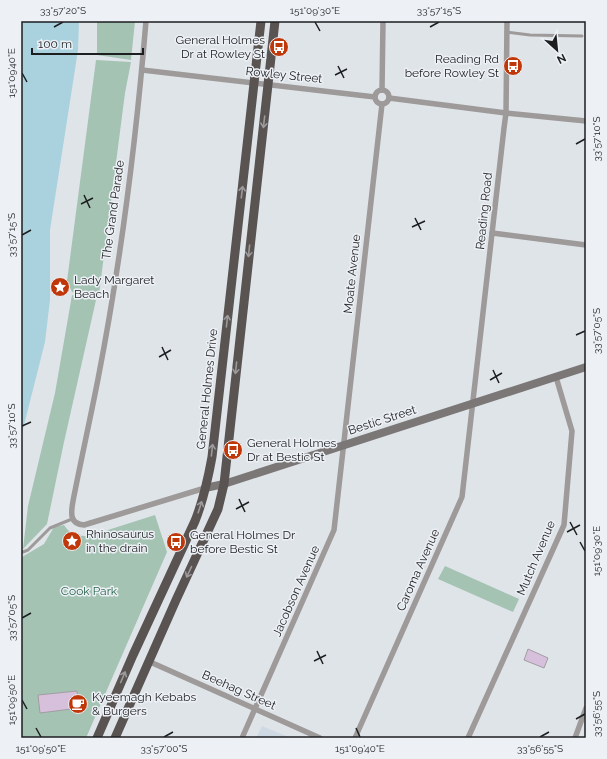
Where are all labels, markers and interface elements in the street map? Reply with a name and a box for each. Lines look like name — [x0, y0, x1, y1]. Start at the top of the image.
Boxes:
text: 33°57'20"S — [40, 5, 86, 16]
text: 151°09'30"E — [290, 5, 340, 16]
text: 33°57'15"S — [417, 5, 461, 16]
scale bar — [32, 30, 143, 56]
north arrow — [537, 30, 577, 70]
place label: General Holmes Dr at Rowley St — [176, 33, 265, 61]
bus stop icon: General Holmes Dr at Rowley St — [268, 36, 290, 58]
text: 100 m — [38, 37, 72, 51]
text: 151°09'40"E — [6, 48, 17, 98]
text: N — [555, 51, 568, 66]
place label: Reading Rd before Rowley St — [405, 52, 499, 80]
bus stop icon: Reading Rd before Rowley St — [502, 55, 524, 77]
street label: Rowley Street — [245, 64, 323, 86]
one-way arrow — [260, 115, 268, 128]
text: 33°57'10"S — [591, 117, 602, 162]
street label: The Grand Parade — [99, 159, 127, 261]
street label: Reading Road — [473, 172, 495, 250]
one-way arrow — [238, 186, 246, 199]
text: 33°57'15"S — [6, 213, 17, 257]
street label: Moate Avenue — [341, 234, 363, 314]
one-way arrow — [245, 244, 253, 257]
place label: Lady Margaret Beach — [74, 273, 154, 301]
place icon: Lady Margaret Beach — [49, 276, 71, 298]
text: 33°57'05"S — [591, 308, 602, 354]
one-way arrow — [223, 315, 231, 328]
street label: General Holmes Drive — [194, 328, 220, 450]
one-way arrow — [232, 361, 240, 374]
street label: Bestic Street — [346, 402, 418, 438]
text: 33°57'10"S — [6, 404, 17, 449]
place label: General Holmes Dr at Bestic St — [247, 436, 337, 464]
bus stop icon: General Holmes Dr at Bestic St — [222, 439, 244, 461]
one-way arrow — [209, 444, 216, 457]
one-way arrow — [197, 501, 204, 514]
street label: Mutch Avenue — [514, 518, 558, 598]
text: 151°09'30"E — [591, 526, 602, 576]
place label: Rhinosaurus in the drain — [86, 527, 154, 555]
street label: Caroma Avenue — [394, 527, 442, 613]
place label: General Holmes Dr before Bestic St — [190, 528, 296, 556]
place icon: Rhinosaurus in the drain — [61, 530, 83, 552]
bus stop icon: General Holmes Dr before Bestic St — [165, 531, 187, 553]
street label: Jacobson Avenue — [270, 543, 322, 639]
one-way arrow — [185, 566, 192, 578]
park label: Cook Park — [61, 584, 118, 598]
text: 33°57'05"S — [6, 595, 17, 641]
street label: Beehag Street — [200, 667, 278, 713]
one-way arrow — [120, 671, 128, 683]
text: 151°09'50"E — [6, 675, 17, 725]
place label: Kyeemagh Kebabs & Burgers — [92, 690, 196, 718]
text: 33°56'55"S — [591, 691, 602, 737]
cafe icon: Kyeemagh Kebabs & Burgers — [67, 693, 89, 715]
text: 151°09'50"E — [16, 743, 66, 754]
text: 33°57'00"S — [141, 743, 187, 754]
text: 151°09'40"E — [335, 743, 385, 754]
text: 33°56'55"S — [517, 743, 563, 754]

